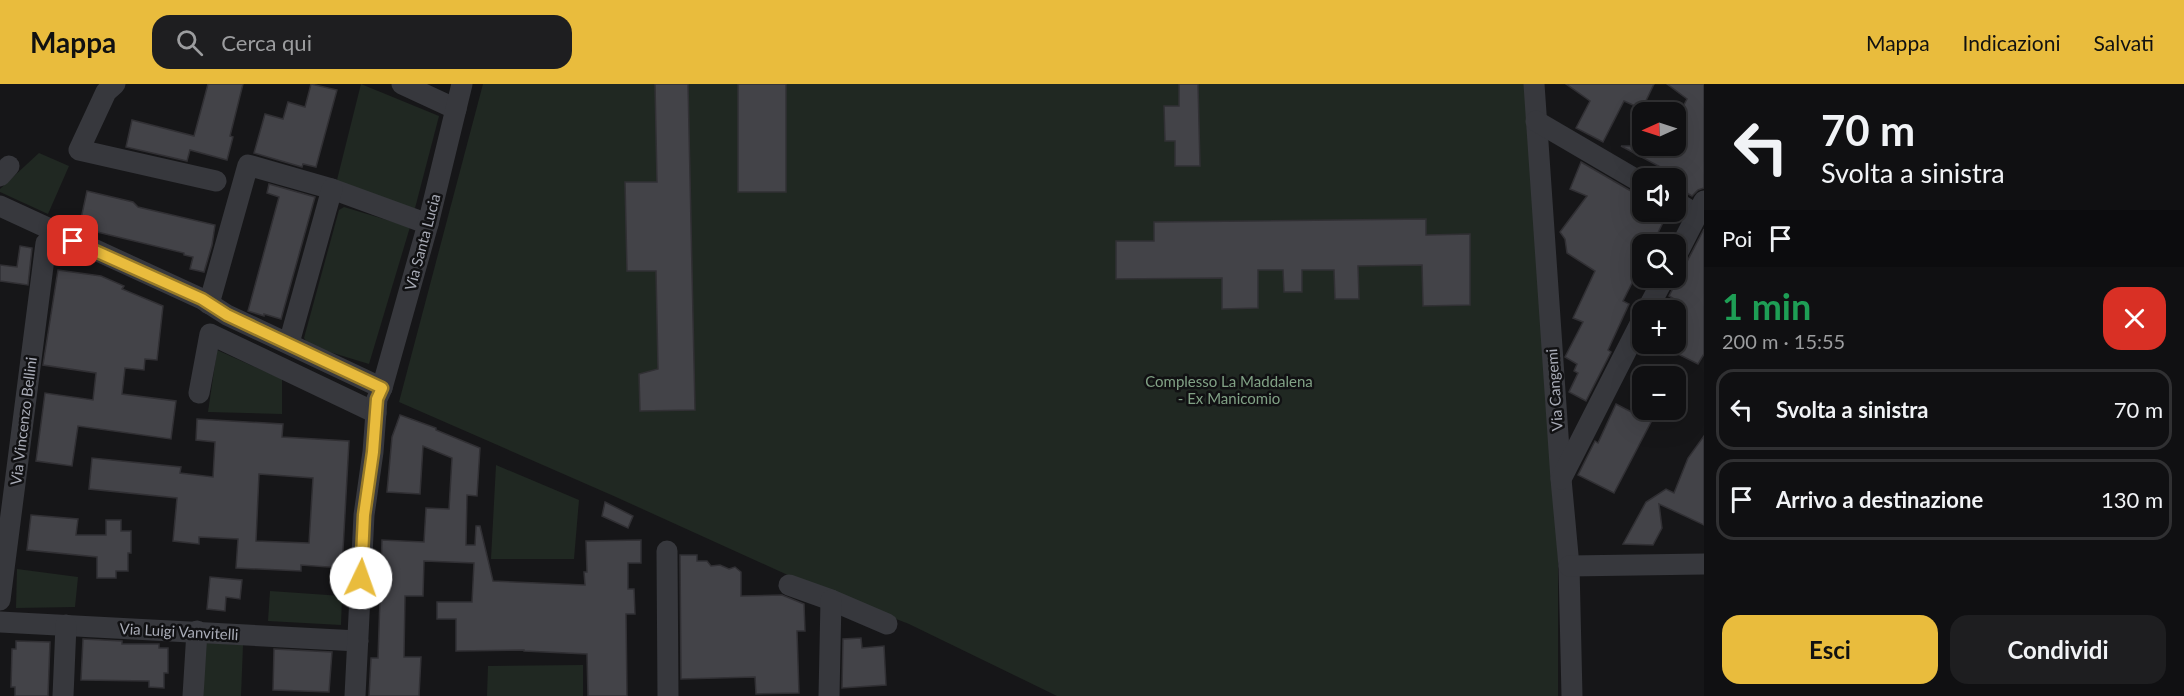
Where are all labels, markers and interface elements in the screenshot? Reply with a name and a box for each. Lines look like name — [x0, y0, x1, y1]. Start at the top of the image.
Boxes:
search box — [152, 15, 572, 69]
text: Mappa — [30, 25, 116, 59]
icon: search — [173, 26, 206, 59]
text: Cerca qui — [221, 29, 312, 56]
text: Mappa — [1866, 30, 1930, 55]
text: Indicazioni — [1963, 30, 2061, 55]
text: Salvati — [2094, 30, 2154, 55]
north arrow — [1632, 102, 1686, 156]
map controls — [1632, 102, 1686, 420]
text: 70 m — [1821, 105, 1915, 155]
icon: left — [1722, 108, 1800, 186]
text: Svolta a sinistra — [1821, 156, 2005, 189]
button: sound — [1632, 168, 1686, 222]
street label: Via Santa Lucia — [400, 192, 444, 292]
pin — [47, 215, 98, 266]
icon: arrive — [1764, 222, 1797, 255]
icon: arrive — [56, 224, 89, 257]
text: Poi — [1722, 225, 1752, 252]
button: search — [1632, 234, 1686, 288]
text: 1 min — [1722, 284, 1811, 328]
button: close — [2103, 287, 2166, 350]
button: + — [1632, 300, 1686, 354]
text: 200 m · 15:55 — [1722, 329, 1845, 353]
street label: Via Cangemi — [1542, 348, 1566, 432]
street label: Via Vincenzo Bellini — [6, 356, 40, 486]
button: − — [1632, 366, 1686, 420]
park label: Complesso La Maddalena - Ex Manicomio — [1145, 372, 1313, 407]
icon: left — [1725, 393, 1758, 426]
text: Svolta a sinistra — [1776, 396, 1928, 423]
text: 70 m — [2114, 396, 2163, 423]
icon: arrive — [1725, 483, 1758, 516]
text: Arrivo a destinazione — [1776, 486, 1983, 513]
text: 130 m — [2101, 486, 2163, 513]
position arrow — [329, 546, 393, 610]
button: Esci — [1722, 615, 1938, 684]
button: Condividi — [1950, 615, 2166, 684]
street label: Via Luigi Vanvitelli — [119, 619, 239, 643]

